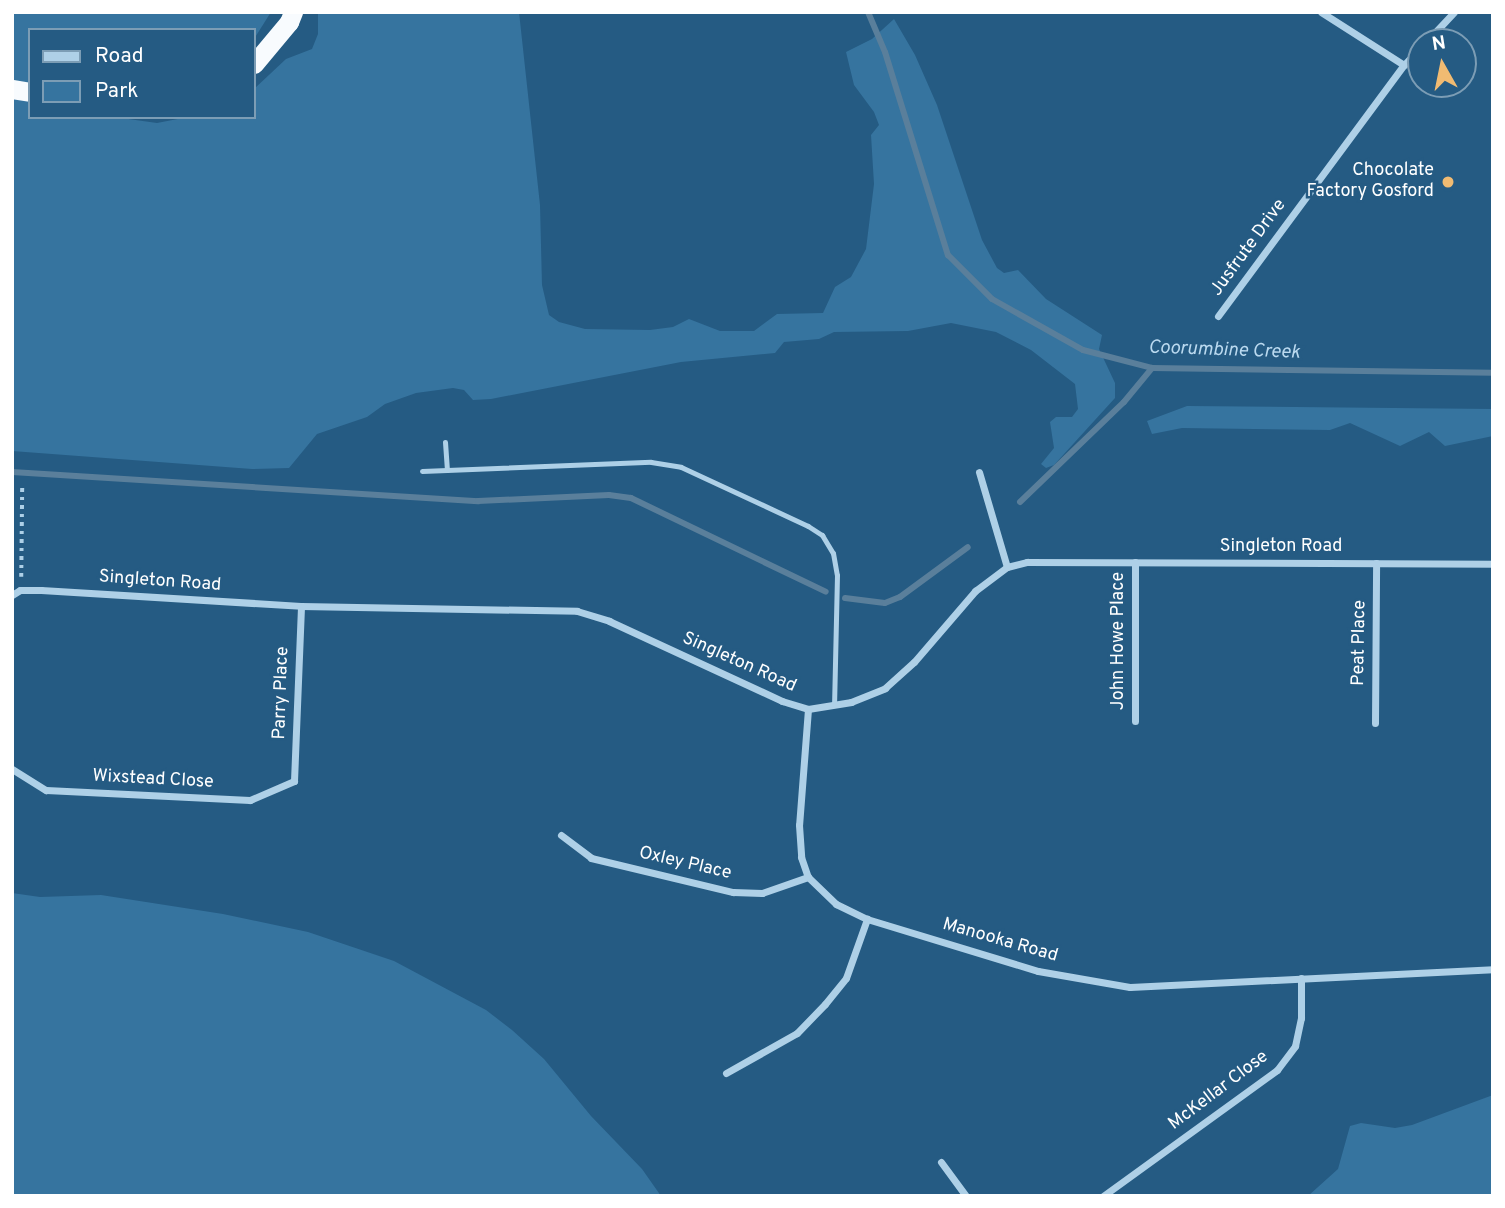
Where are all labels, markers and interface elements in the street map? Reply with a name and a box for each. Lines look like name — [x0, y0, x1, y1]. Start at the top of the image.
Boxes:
legend — [28, 28, 256, 119]
north arrow — [1407, 28, 1477, 98]
text: N — [1430, 31, 1448, 57]
text: Road — [95, 43, 144, 70]
text: Park — [95, 78, 138, 105]
place label: Chocolate Factory Gosford — [1307, 161, 1434, 204]
marker: Chocolate Factory Gosford — [1440, 174, 1456, 190]
street label: Jusfrute Drive — [1207, 195, 1291, 301]
water label: Coorumbine Creek — [1148, 337, 1300, 365]
street label: Singleton Road — [1220, 536, 1342, 558]
street label: Singleton Road — [98, 567, 222, 597]
street label: John Howe Place — [1108, 572, 1130, 710]
street label: Peat Place — [1348, 600, 1372, 686]
street label: Singleton Road — [679, 628, 799, 698]
street label: Parry Place — [270, 646, 294, 740]
street label: Wixstead Close — [92, 766, 214, 794]
street label: Oxley Place — [637, 843, 733, 885]
street label: Manooka Road — [940, 914, 1060, 968]
street label: McKellar Close — [1165, 1047, 1273, 1135]

